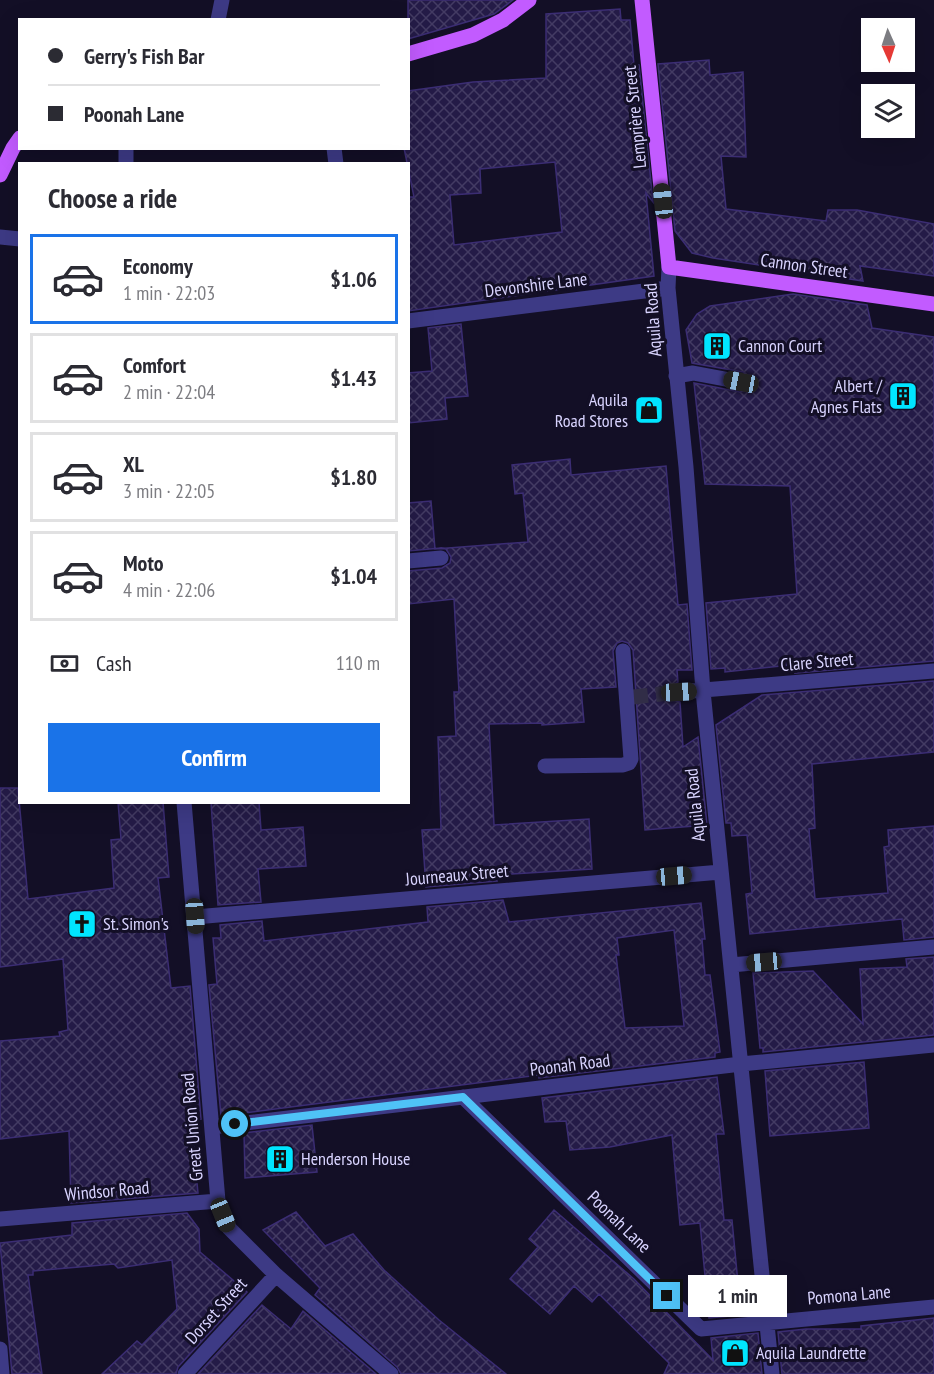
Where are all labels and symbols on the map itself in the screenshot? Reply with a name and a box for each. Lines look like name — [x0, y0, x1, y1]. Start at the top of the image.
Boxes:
north arrow — [861, 18, 915, 72]
street label: Lemprière Street — [618, 64, 651, 170]
car — [652, 182, 674, 220]
street label: Cannon Street — [759, 248, 849, 283]
street label: Devonshire Lane — [483, 267, 589, 302]
street label: Aquila Road — [638, 282, 667, 358]
building icon: Cannon Court — [701, 330, 733, 362]
place label: Cannon Court — [738, 334, 822, 357]
car — [722, 370, 760, 394]
place label: Albert / Agnes Flats — [811, 374, 883, 418]
building icon: Albert / Agnes Flats — [887, 380, 919, 412]
place label: Aquila Road Stores — [555, 388, 628, 432]
shop icon: Aquila Road Stores — [633, 394, 665, 426]
street label: Clare Street — [780, 647, 854, 676]
car — [661, 682, 697, 702]
street label: Aquila Road — [679, 767, 710, 843]
street label: Journeaux Street — [404, 859, 509, 891]
car — [655, 865, 693, 887]
car — [185, 897, 205, 935]
church icon: St. Simon's — [66, 908, 98, 940]
place label: St. Simon's — [103, 912, 169, 935]
car — [745, 951, 783, 973]
street label: Poonah Road — [528, 1048, 611, 1081]
street label: Great Union Road — [175, 1072, 208, 1182]
route start — [221, 1110, 248, 1137]
building icon: Henderson House — [264, 1143, 296, 1175]
place label: Henderson House — [301, 1147, 410, 1170]
street label: Windsor Road — [64, 1175, 150, 1206]
street label: Poonah Lane — [583, 1186, 656, 1258]
car — [208, 1195, 238, 1235]
street label: Dorset Street — [180, 1273, 252, 1349]
callout: 1 min — [688, 1275, 787, 1317]
street label: Pomona Lane — [806, 1279, 892, 1310]
route end — [653, 1282, 680, 1309]
shop icon: Aquila Laundrette — [719, 1337, 751, 1369]
place label: Aquila Laundrette — [756, 1341, 867, 1364]

